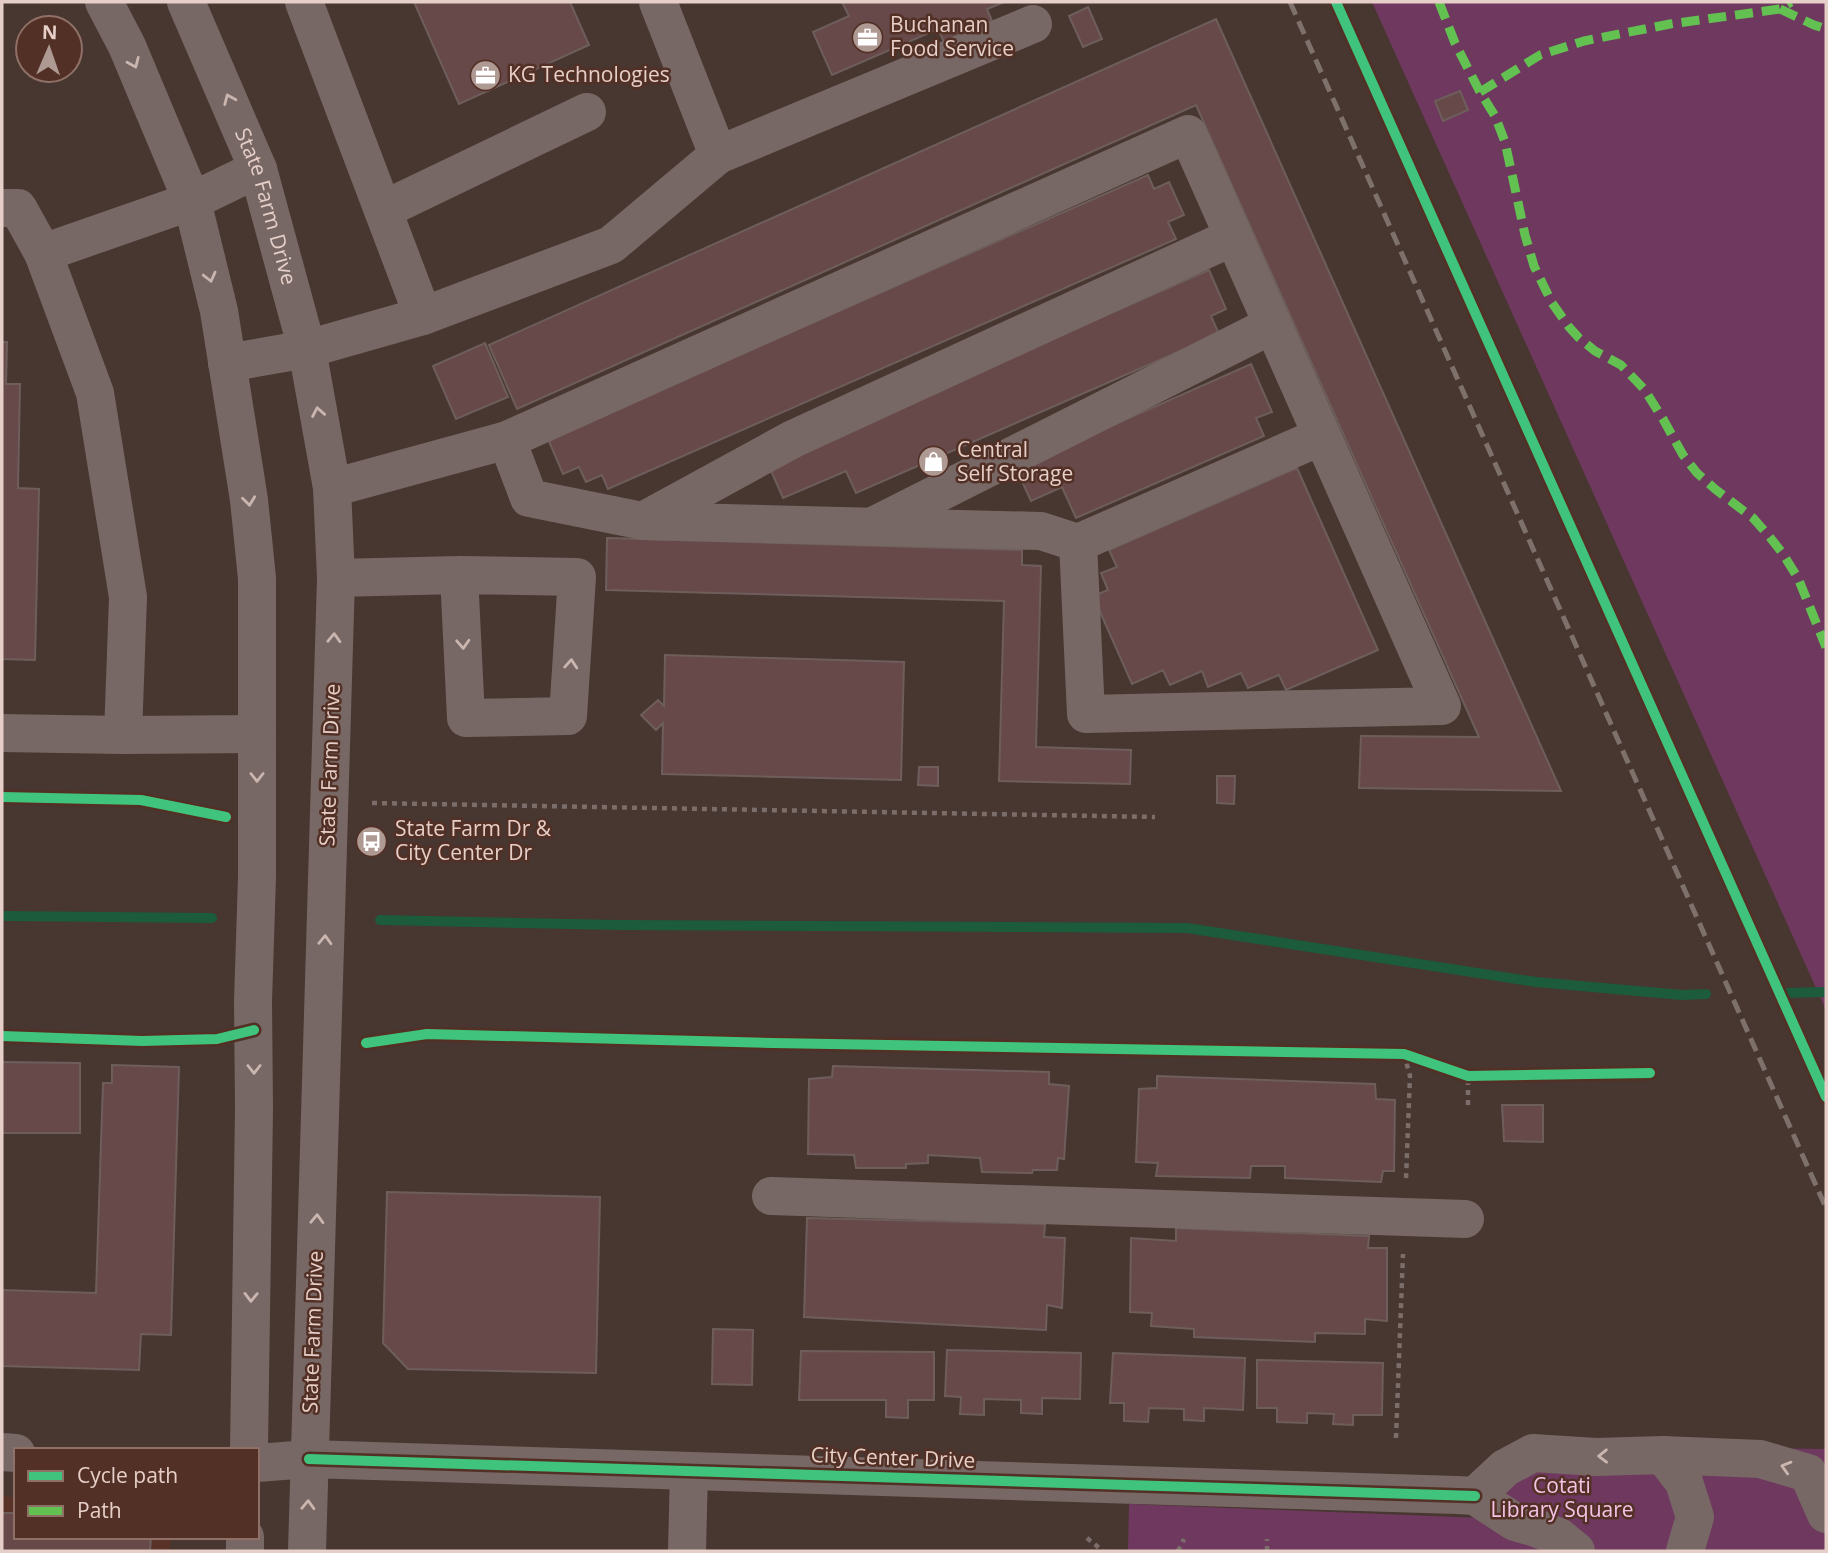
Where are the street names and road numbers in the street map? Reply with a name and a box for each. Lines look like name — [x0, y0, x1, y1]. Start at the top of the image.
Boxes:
street label: State Farm Drive — [229, 123, 304, 288]
street label: State Farm Drive — [312, 683, 346, 847]
street label: State Farm Drive — [295, 1250, 329, 1414]
street label: City Center Drive — [810, 1440, 976, 1474]

